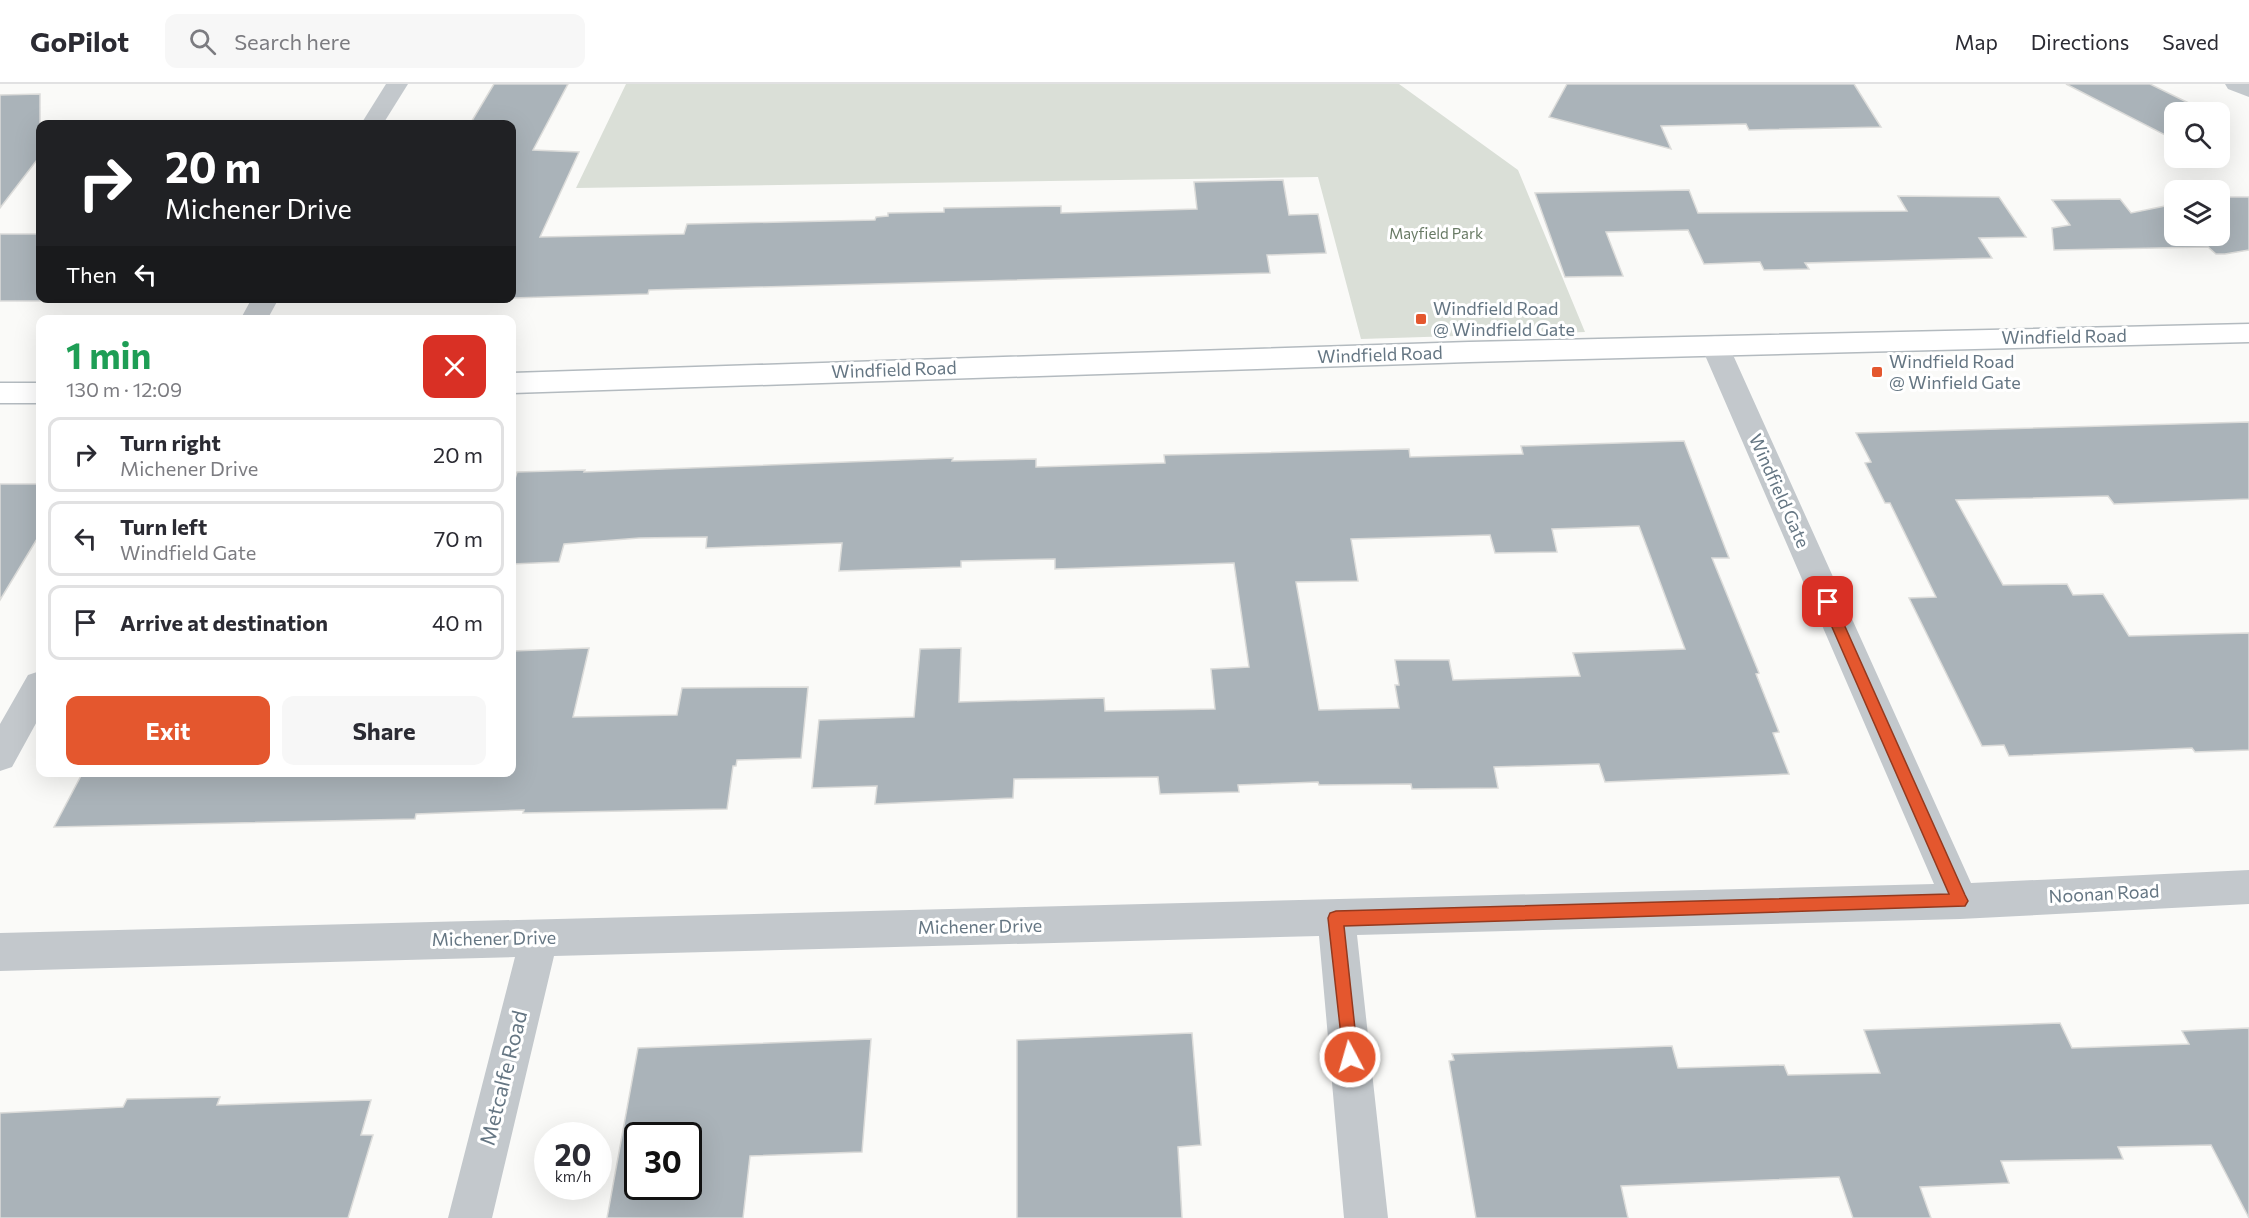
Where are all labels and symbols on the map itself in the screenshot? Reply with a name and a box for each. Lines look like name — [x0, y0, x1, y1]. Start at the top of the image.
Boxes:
park label: Mayfield Park — [1389, 224, 1483, 242]
place label: Windfield Road @ Windfield Gate — [1433, 297, 1575, 340]
marker: Windfield Road @ Windfield Gate — [1414, 312, 1428, 326]
street label: Windfield Road — [2001, 324, 2127, 348]
street label: Windfield Road — [1317, 341, 1443, 367]
place label: Windfield Road @ Winfield Gate — [1889, 350, 2021, 393]
street label: Windfield Road — [831, 356, 957, 382]
marker: Windfield Road @ Winfield Gate — [1870, 365, 1884, 379]
street label: Windfield Gate — [1745, 430, 1815, 551]
pin — [1802, 576, 1853, 627]
street label: Noonan Road — [2048, 879, 2160, 907]
street label: Michener Drive — [918, 914, 1042, 938]
street label: Michener Drive — [432, 926, 556, 950]
street label: Metcalfe Road — [474, 1008, 531, 1148]
position arrow — [1318, 1025, 1382, 1089]
speed limit sign: 30 — [624, 1122, 702, 1200]

